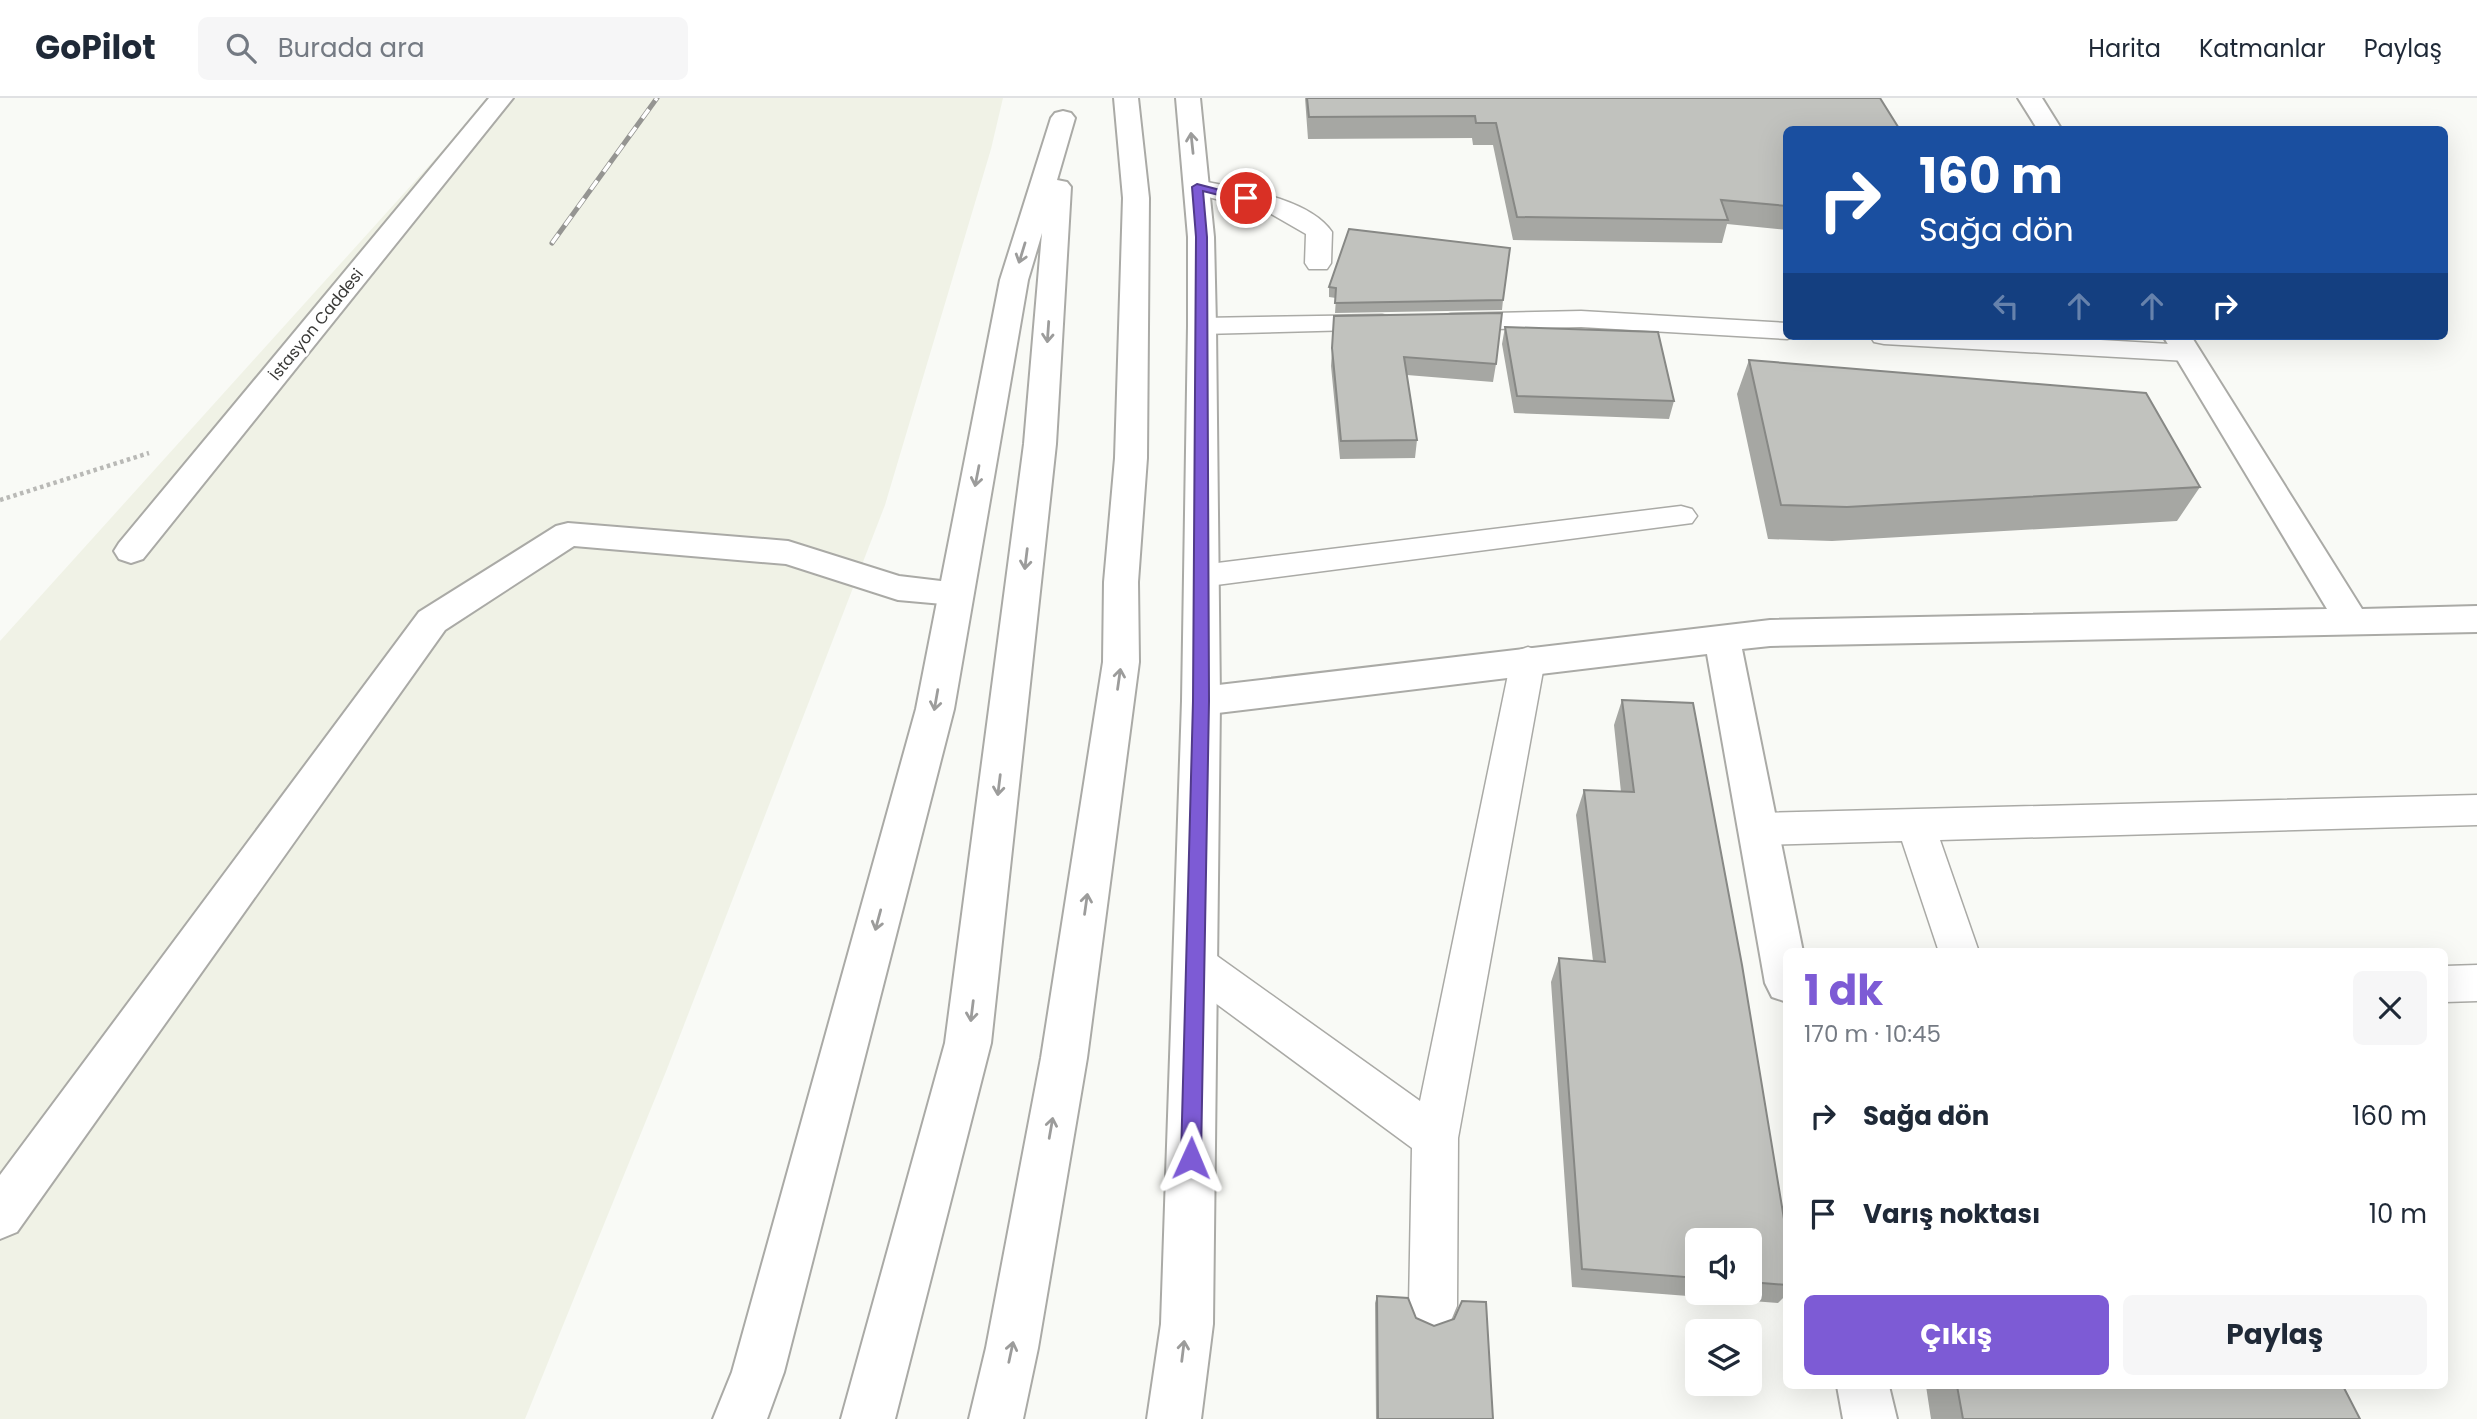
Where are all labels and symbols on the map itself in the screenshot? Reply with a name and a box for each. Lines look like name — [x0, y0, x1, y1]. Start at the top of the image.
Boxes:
one-way arrow — [1186, 132, 1199, 155]
pin — [1216, 168, 1276, 228]
one-way arrow — [1015, 242, 1028, 264]
street label: İstasyon Caddesi — [264, 263, 369, 385]
one-way arrow — [1041, 321, 1054, 343]
one-way arrow — [969, 464, 983, 487]
one-way arrow — [1019, 547, 1032, 570]
one-way arrow — [1112, 668, 1125, 690]
one-way arrow — [929, 688, 942, 711]
one-way arrow — [992, 773, 1005, 795]
one-way arrow — [1080, 893, 1093, 916]
one-way arrow — [871, 909, 884, 931]
one-way arrow — [965, 999, 978, 1021]
one-way arrow — [1045, 1118, 1058, 1140]
position arrow — [1154, 1121, 1228, 1195]
one-way arrow — [1177, 1340, 1190, 1363]
one-way arrow — [1005, 1341, 1019, 1364]

